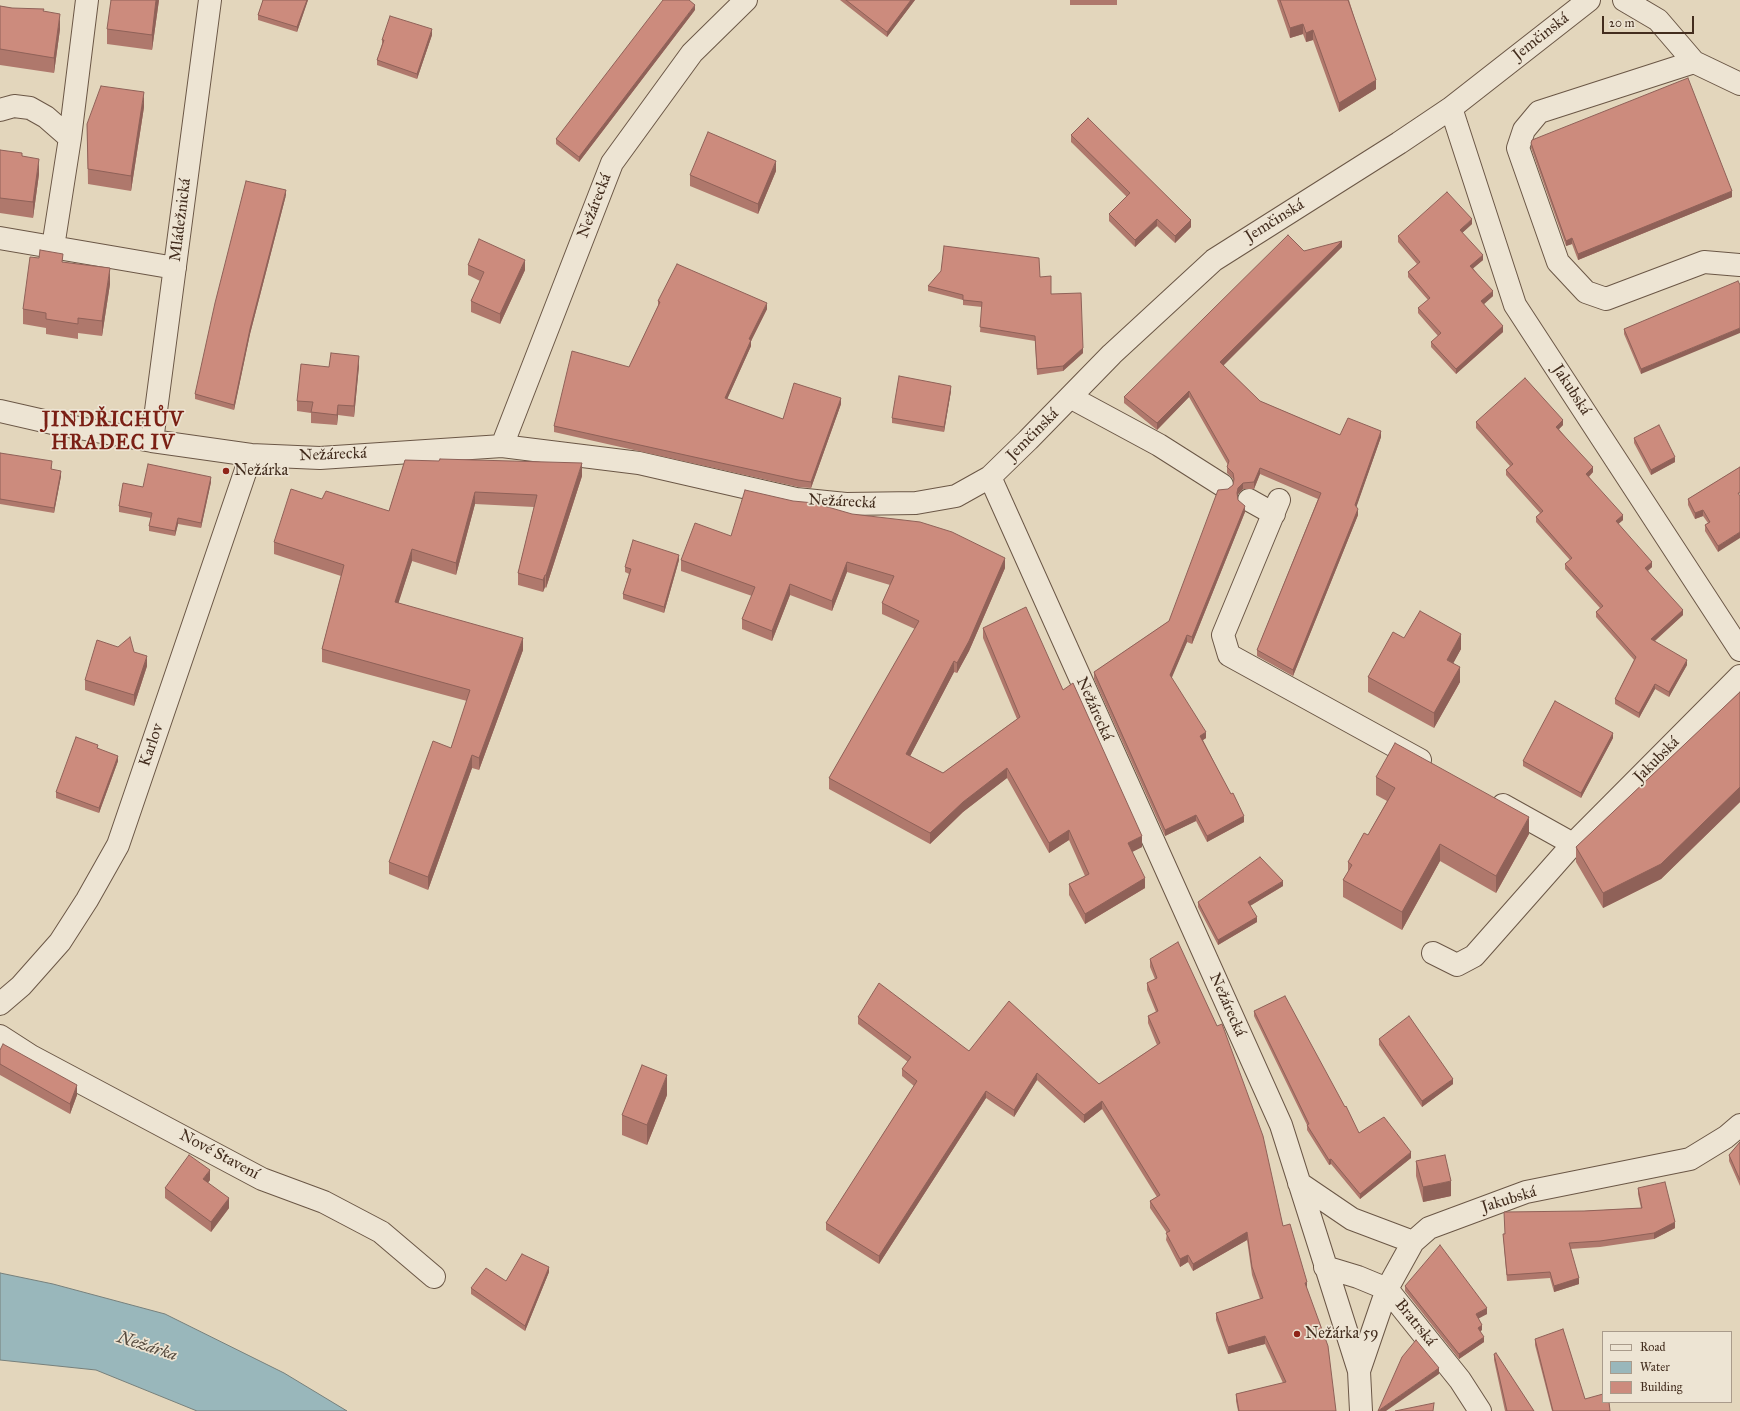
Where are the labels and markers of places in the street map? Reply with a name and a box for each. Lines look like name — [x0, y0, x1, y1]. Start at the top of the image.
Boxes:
place label: Nežárka — [234, 461, 288, 481]
marker: Nežárka — [221, 466, 231, 476]
place label: Nežárka 59 — [1305, 1324, 1379, 1344]
marker: Nežárka 59 — [1292, 1329, 1302, 1339]

